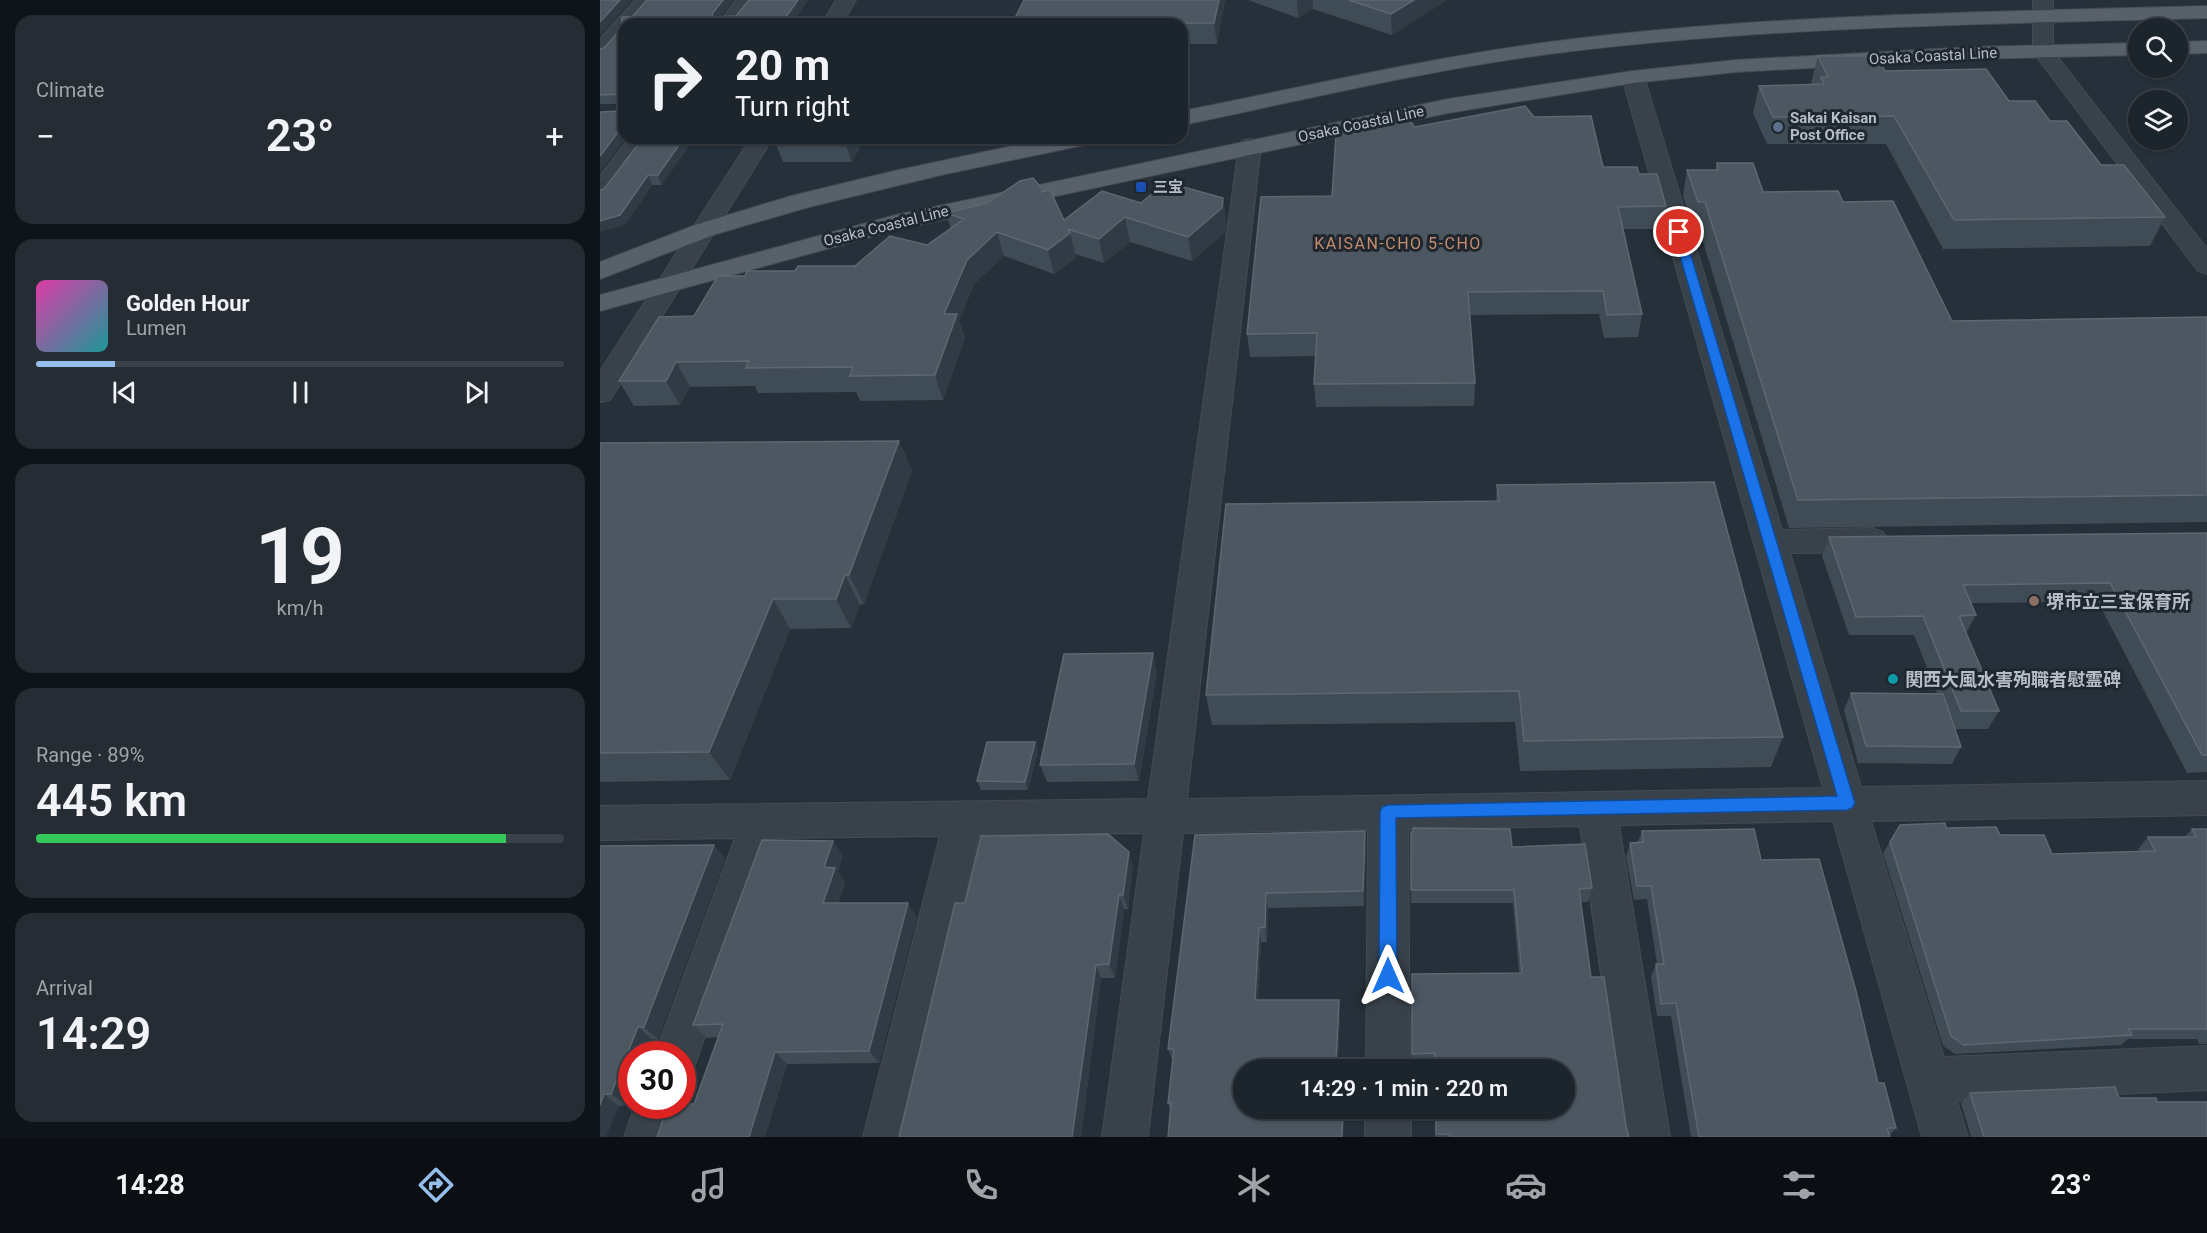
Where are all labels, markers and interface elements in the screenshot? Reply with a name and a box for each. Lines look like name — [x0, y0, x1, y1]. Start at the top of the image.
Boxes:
map controls — [2128, 18, 2188, 150]
button: search — [2128, 18, 2188, 78]
text: 20 m — [735, 41, 830, 90]
icon: right — [636, 42, 714, 120]
street label: Osaka Coastal Line — [1868, 44, 1998, 68]
text: Climate — [36, 78, 104, 102]
button: layers — [2128, 90, 2188, 150]
text: Turn right — [735, 91, 850, 123]
street label: Osaka Coastal Line — [1296, 102, 1426, 146]
text: 23° — [266, 109, 334, 162]
place label: Sakai Kaisan Post Office — [1790, 109, 1877, 144]
text: − — [36, 117, 55, 156]
text: + — [545, 117, 564, 156]
marker: Sakai Kaisan Post Office — [1771, 120, 1785, 134]
place label: 三宝 — [1153, 178, 1183, 196]
marker: 三宝 — [1134, 180, 1148, 194]
street label: Osaka Coastal Line — [822, 202, 950, 250]
pin — [1653, 206, 1704, 257]
icon: arrive — [1662, 215, 1695, 248]
district label: KAISAN-CHO 5-CHO — [1314, 234, 1482, 253]
text: Golden Hour — [126, 291, 250, 316]
text: Lumen — [126, 316, 187, 340]
icon: previous — [108, 376, 141, 409]
icon: pause — [284, 376, 317, 409]
icon: next — [460, 376, 493, 409]
text: 19 — [255, 511, 345, 602]
place label: 堺市立三宝保育所 — [2046, 591, 2190, 612]
marker: 堺市立三宝保育所 — [2027, 594, 2041, 608]
text: km/h — [277, 596, 323, 620]
place label: 関西大風水害殉職者慰霊碑 — [1905, 669, 2121, 690]
marker: 関西大風水害殉職者慰霊碑 — [1886, 672, 1900, 686]
text: Range · 89% — [36, 743, 144, 767]
text: 445 km — [36, 774, 187, 827]
position arrow — [1356, 944, 1420, 1008]
text: Arrival — [36, 976, 93, 1000]
text: 14:29 — [36, 1007, 151, 1060]
speed limit sign: 30 — [618, 1041, 696, 1119]
text: 14:29 · 1 min · 220 m — [1300, 1076, 1508, 1101]
icon: directions — [415, 1164, 457, 1206]
icon: music — [688, 1164, 730, 1206]
icon: phone — [960, 1164, 1002, 1206]
icon: climate — [1233, 1164, 1275, 1206]
icon: car — [1505, 1164, 1547, 1206]
icon: filters — [1778, 1164, 1820, 1206]
text: 14:28 — [115, 1169, 185, 1201]
text: 23° — [2050, 1169, 2092, 1201]

